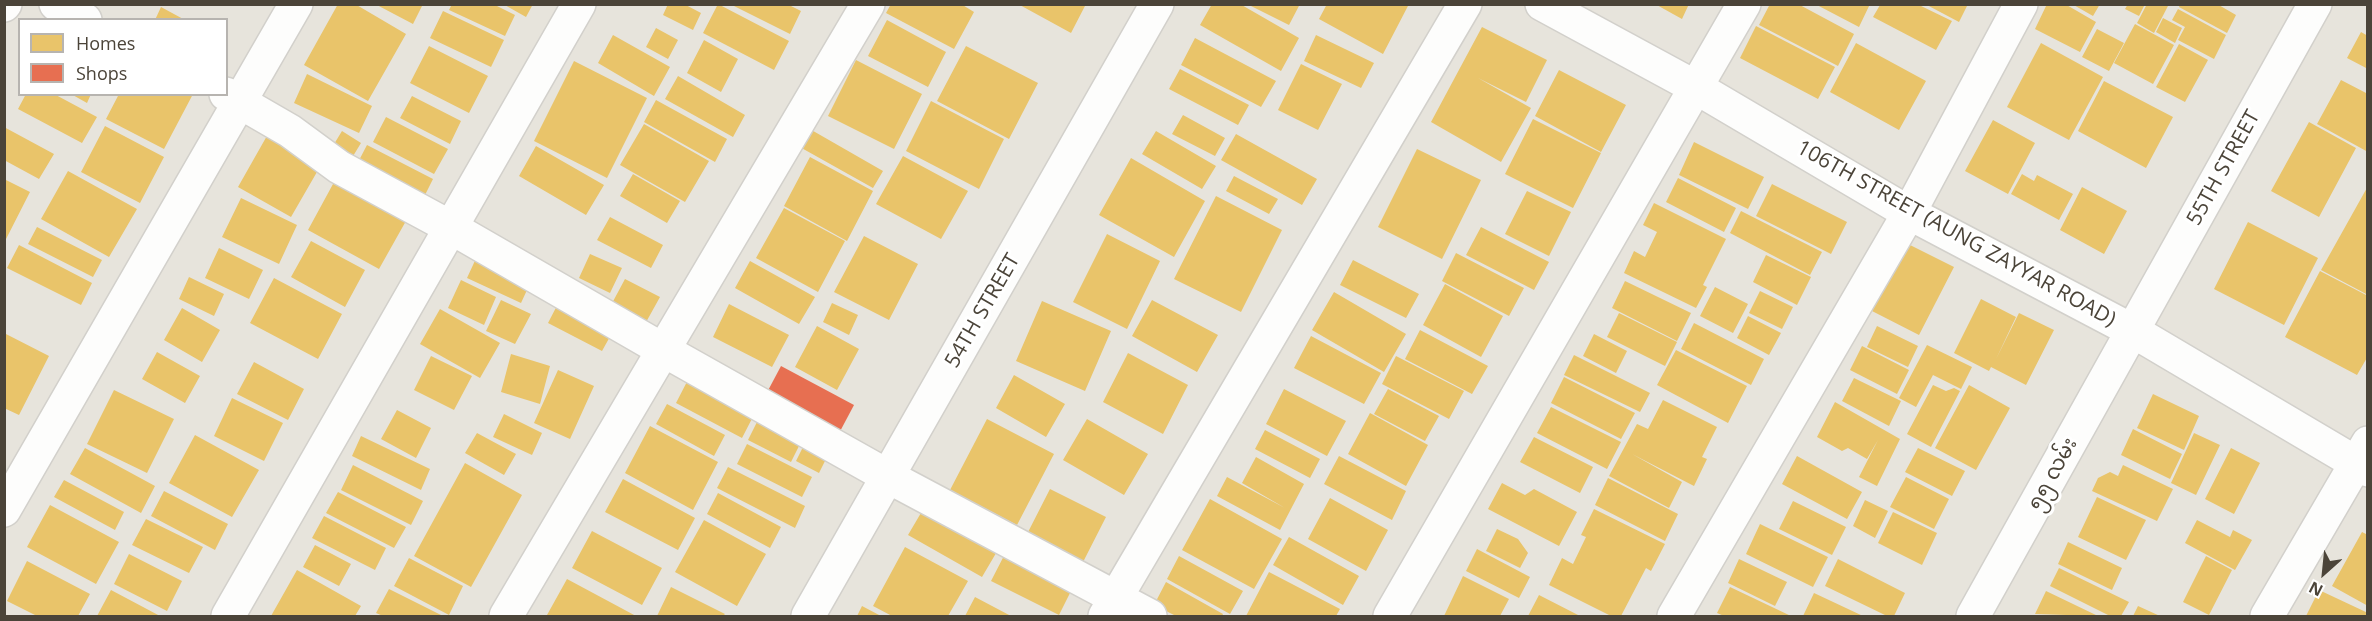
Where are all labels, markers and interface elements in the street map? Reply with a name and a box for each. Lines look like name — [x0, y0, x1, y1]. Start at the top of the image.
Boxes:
legend — [18, 18, 228, 96]
text: Homes — [76, 31, 135, 55]
text: Shops — [76, 61, 127, 85]
street label: 55TH STREET — [2182, 106, 2266, 230]
street label: 106TH STREET (AUNG ZAYYAR ROAD) — [1792, 136, 2120, 332]
street label: 54TH STREET — [940, 250, 1026, 372]
street label: ၅၅ လမ်း — [2023, 433, 2083, 515]
north arrow — [2294, 543, 2354, 603]
text: N — [2305, 576, 2327, 602]

